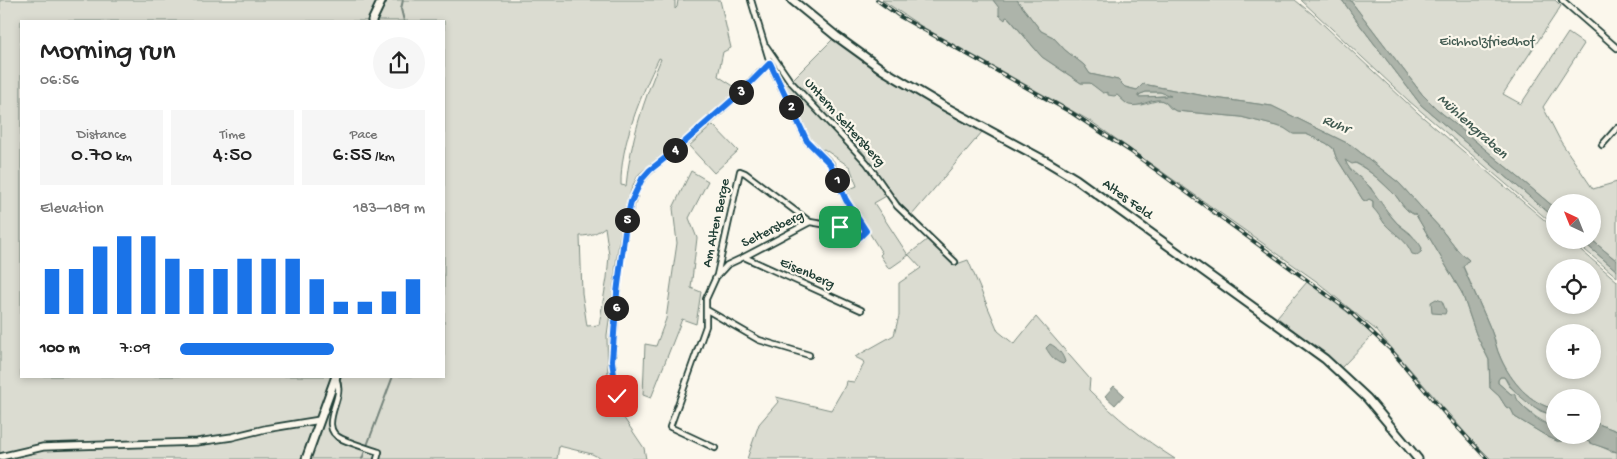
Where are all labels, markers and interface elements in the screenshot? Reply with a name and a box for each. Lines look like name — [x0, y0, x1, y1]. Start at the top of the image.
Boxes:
park label: Eichholzfriedhof — [1440, 34, 1536, 51]
text: Morning run — [40, 36, 175, 69]
button: share — [373, 37, 425, 89]
text: 06:56 — [40, 72, 79, 91]
street label: Unterm Seltersberg — [800, 75, 888, 171]
pin: 3 — [728, 80, 754, 104]
text: 3 — [738, 84, 745, 101]
water label: Mühlengraben — [1433, 91, 1512, 164]
pin: 2 — [778, 94, 804, 120]
text: 2 — [788, 99, 795, 116]
water label: Ruhr — [1320, 111, 1355, 140]
text: Distance — [77, 127, 126, 144]
text: Time — [220, 127, 245, 144]
text: Pace — [350, 127, 377, 144]
pin: 4 — [662, 138, 688, 162]
text: 4 — [672, 142, 679, 159]
text: 0.70 — [71, 144, 112, 169]
text: 4:50 — [213, 144, 252, 169]
text: 6:55 — [332, 144, 372, 169]
text: km — [112, 149, 132, 166]
text: /km — [372, 149, 395, 166]
pin: 1 — [824, 168, 850, 192]
text: 1 — [835, 172, 840, 189]
street label: Am Alten Berge — [699, 176, 735, 269]
street label: Altes Feld — [1098, 176, 1157, 225]
north arrow — [1546, 194, 1601, 249]
map controls — [1546, 194, 1601, 444]
text: Elevation — [40, 200, 104, 219]
text: 183–189 m — [353, 200, 425, 219]
pin — [819, 206, 861, 248]
pin: 5 — [614, 208, 640, 232]
street label: Seltersberg — [739, 208, 807, 252]
text: 5 — [624, 212, 631, 229]
icon: arrive — [826, 213, 854, 241]
street label: Eisenberg — [777, 254, 837, 294]
button: locate — [1546, 259, 1601, 314]
pin: 6 — [604, 296, 628, 320]
text: 6 — [613, 300, 620, 317]
button: + — [1546, 324, 1601, 379]
text: 100 m — [40, 340, 80, 359]
text: 7:09 — [120, 340, 150, 359]
pin — [596, 375, 638, 417]
icon: check — [603, 382, 631, 410]
button: − — [1546, 389, 1601, 444]

